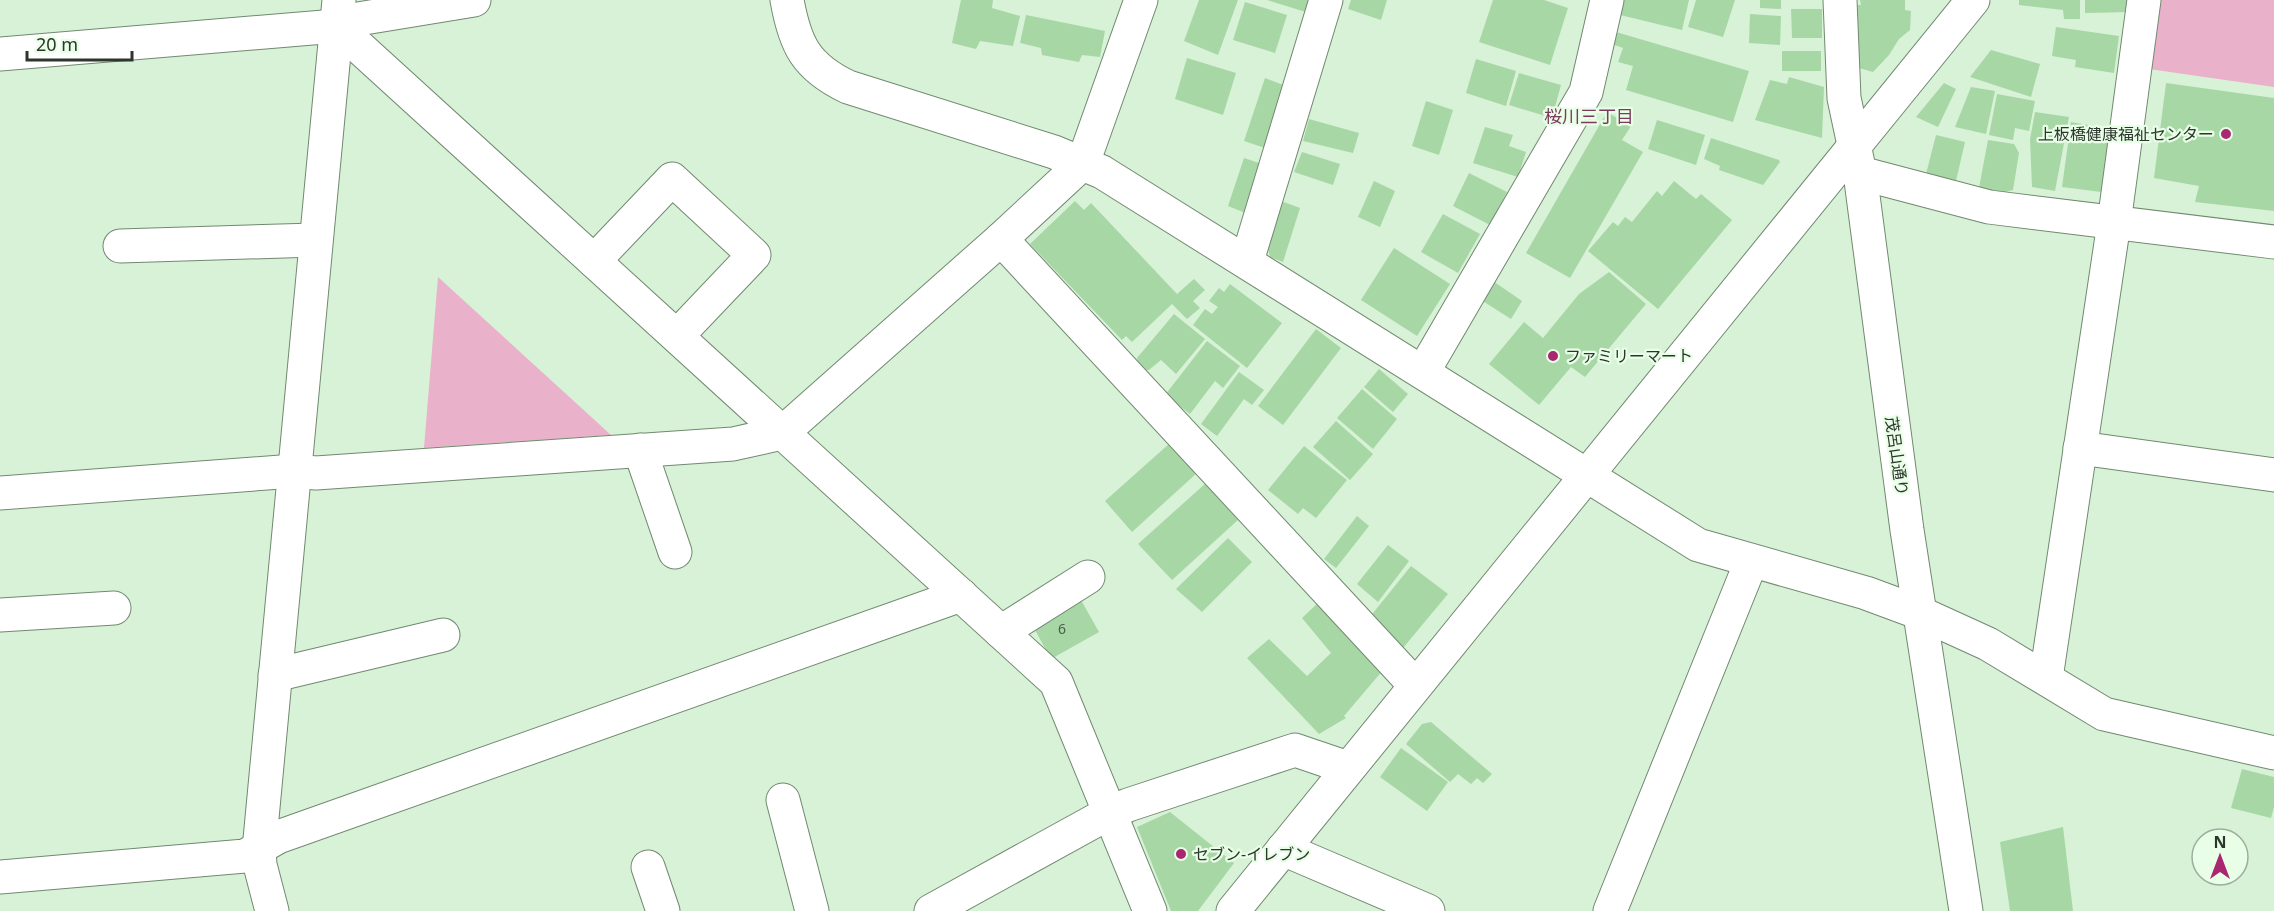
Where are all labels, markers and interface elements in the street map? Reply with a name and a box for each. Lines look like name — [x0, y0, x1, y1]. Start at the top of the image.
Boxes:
scale bar — [27, 24, 132, 62]
text: 20 m — [36, 32, 78, 56]
district label: 桜川三丁目 — [1544, 104, 1634, 128]
place label: 上板橋健康福祉センター — [2038, 123, 2214, 145]
marker: 上板橋健康福祉センター — [2219, 127, 2233, 141]
place label: ファミリーマート — [1565, 345, 1693, 367]
marker: ファミリーマート — [1546, 349, 1560, 363]
street label: 茂呂山通り — [1881, 415, 1913, 497]
house number: 6 — [1058, 619, 1066, 638]
north arrow — [2190, 827, 2250, 887]
text: N — [2213, 831, 2227, 853]
place label: セブン-イレブン — [1193, 843, 1310, 865]
marker: セブン-イレブン — [1174, 847, 1188, 861]

